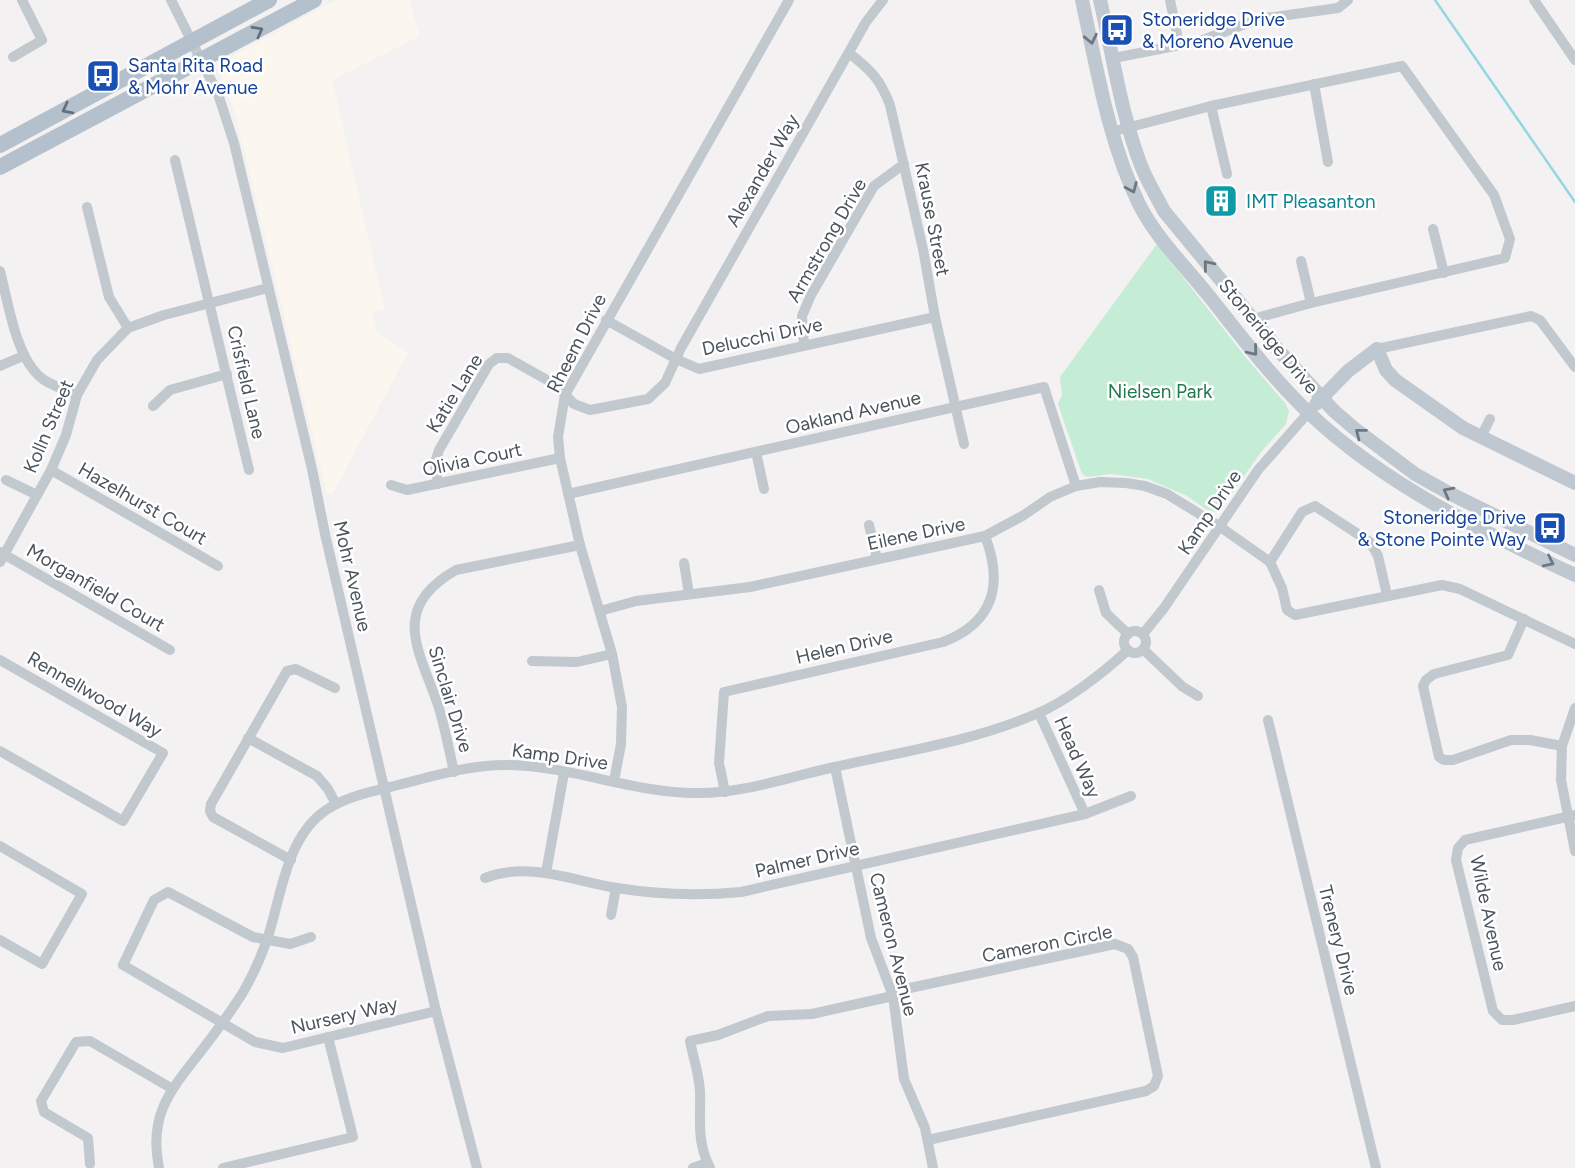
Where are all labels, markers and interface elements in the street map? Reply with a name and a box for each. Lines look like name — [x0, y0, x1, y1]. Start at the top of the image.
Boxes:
place label: Stoneridge Drive & Moreno Avenue — [1142, 8, 1293, 53]
bus stop icon: Stoneridge Drive & Moreno Avenue — [1098, 11, 1136, 49]
one-way arrow — [251, 25, 263, 39]
one-way arrow — [1082, 33, 1097, 45]
place label: Santa Rita Road & Mohr Avenue — [128, 54, 263, 99]
bus stop icon: Santa Rita Road & Mohr Avenue — [84, 57, 122, 95]
one-way arrow — [62, 101, 74, 114]
street label: Alexander Way — [721, 110, 804, 231]
street label: Krause Street — [910, 160, 955, 278]
street label: Armstrong Drive — [782, 174, 871, 306]
one-way arrow — [1124, 181, 1138, 194]
building icon: IMT Pleasanton — [1202, 182, 1240, 220]
place label: IMT Pleasanton — [1246, 190, 1376, 213]
one-way arrow — [1204, 260, 1216, 273]
street label: Stoneridge Drive — [1214, 274, 1323, 398]
street label: Rheem Drive — [542, 290, 611, 397]
street label: Delucchi Drive — [700, 313, 824, 360]
street label: Crisfield Lane — [222, 323, 271, 441]
one-way arrow — [1244, 343, 1257, 355]
street label: Katie Lane — [421, 350, 488, 437]
street label: Kolln Street — [18, 376, 78, 476]
park label: Nielsen Park — [1108, 380, 1213, 403]
street label: Oakland Avenue — [783, 386, 923, 439]
one-way arrow — [1355, 429, 1368, 442]
street label: Olivia Court — [420, 438, 524, 481]
street label: Hazelhurst Court — [74, 457, 211, 550]
street label: Kamp Drive — [1173, 466, 1246, 559]
one-way arrow — [1443, 487, 1455, 500]
place label: Stoneridge Drive & Stone Pointe Way — [1358, 506, 1526, 551]
bus stop icon: Stoneridge Drive & Stone Pointe Way — [1531, 509, 1569, 547]
street label: Eilene Drive — [865, 512, 967, 555]
street label: Mohr Avenue — [329, 518, 376, 634]
street label: Morganfield Court — [23, 539, 169, 636]
one-way arrow — [1542, 554, 1554, 568]
street label: Helen Drive — [794, 624, 895, 669]
street label: Sinclair Drive — [423, 643, 478, 755]
street label: Rennellwood Way — [23, 647, 166, 742]
street label: Head Way — [1049, 713, 1106, 802]
street label: Kamp Drive — [510, 738, 610, 775]
street label: Palmer Drive — [753, 836, 861, 883]
street label: Wilde Avenue — [1465, 853, 1512, 973]
street label: Cameron Avenue — [865, 870, 922, 1018]
street label: Trenery Drive — [1314, 883, 1363, 997]
street label: Cameron Circle — [980, 920, 1114, 967]
street label: Nursery Way — [288, 992, 400, 1039]

